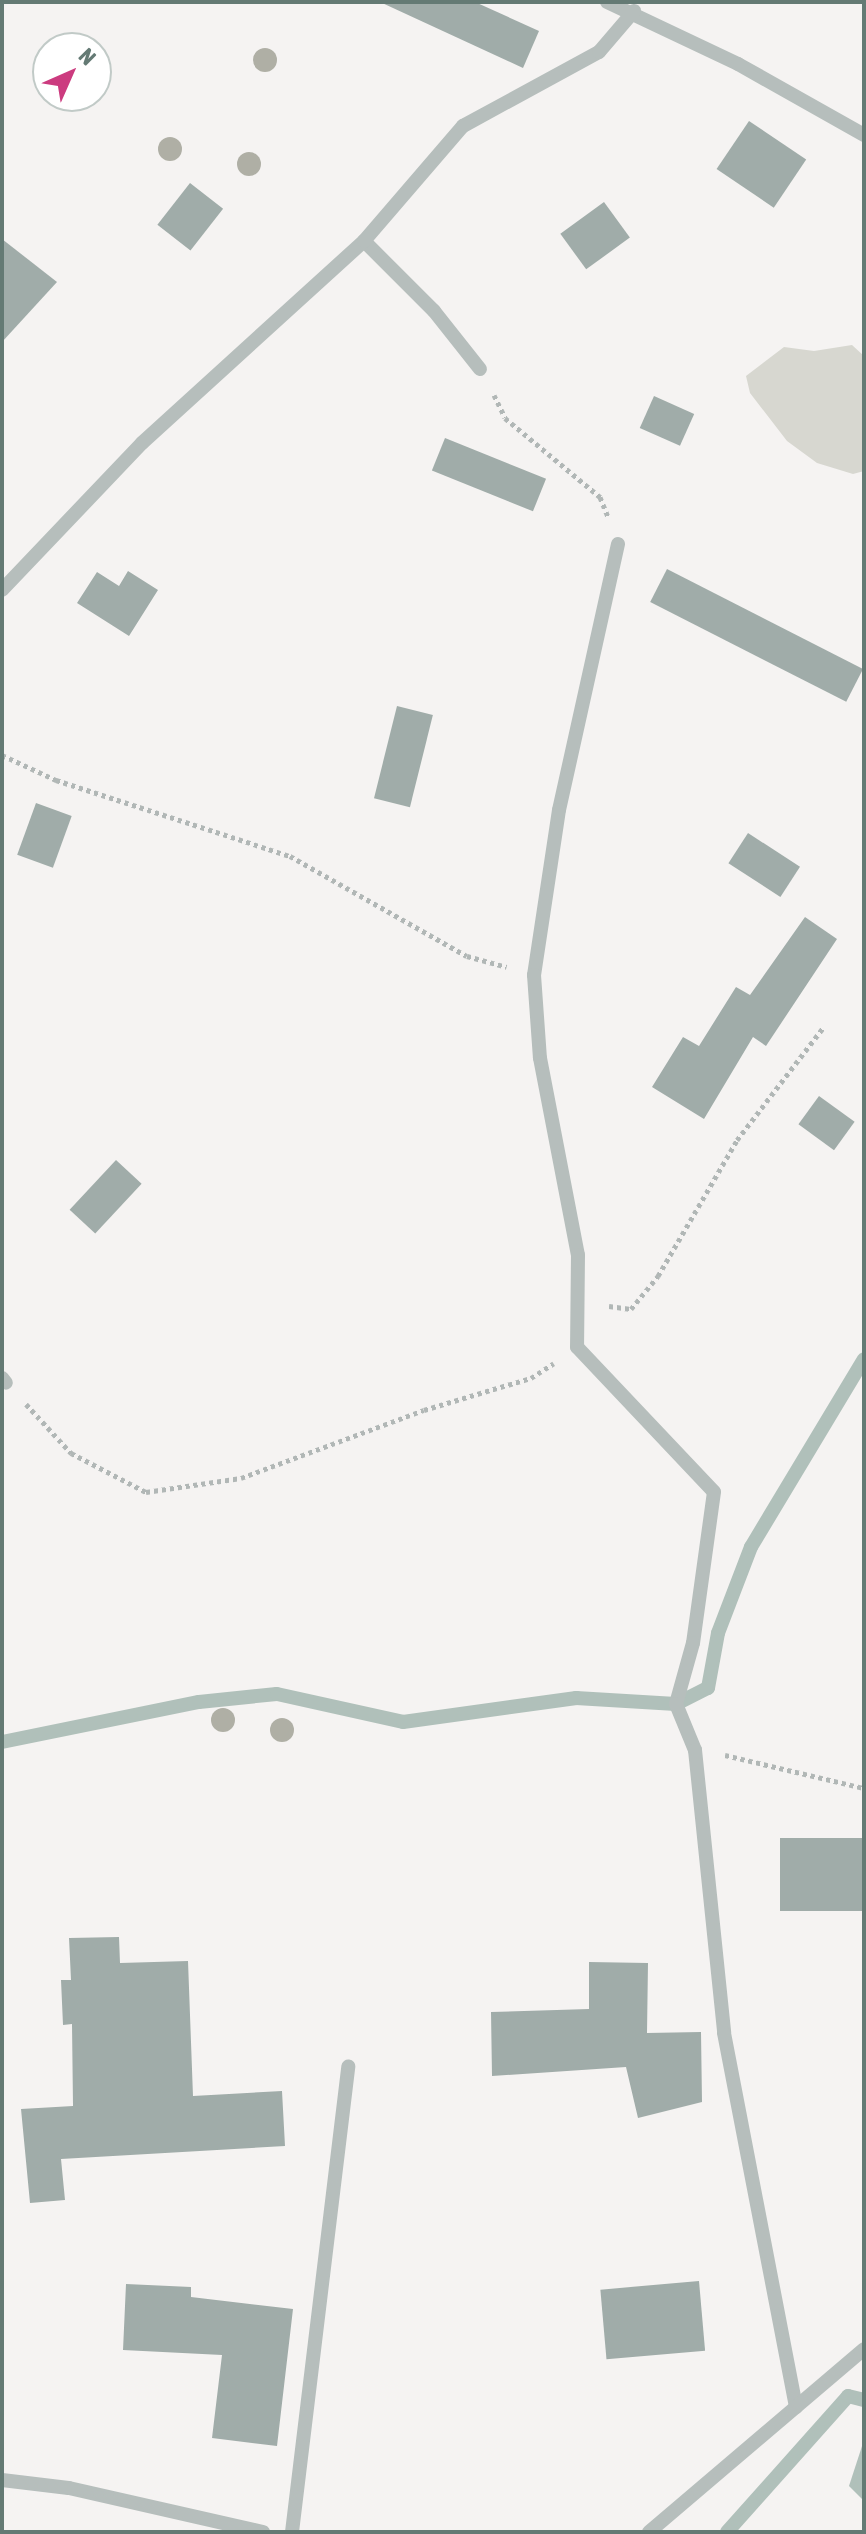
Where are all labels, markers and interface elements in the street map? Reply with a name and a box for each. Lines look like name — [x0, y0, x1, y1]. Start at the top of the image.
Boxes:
north arrow — [32, 32, 112, 112]
text: N — [74, 43, 101, 70]

